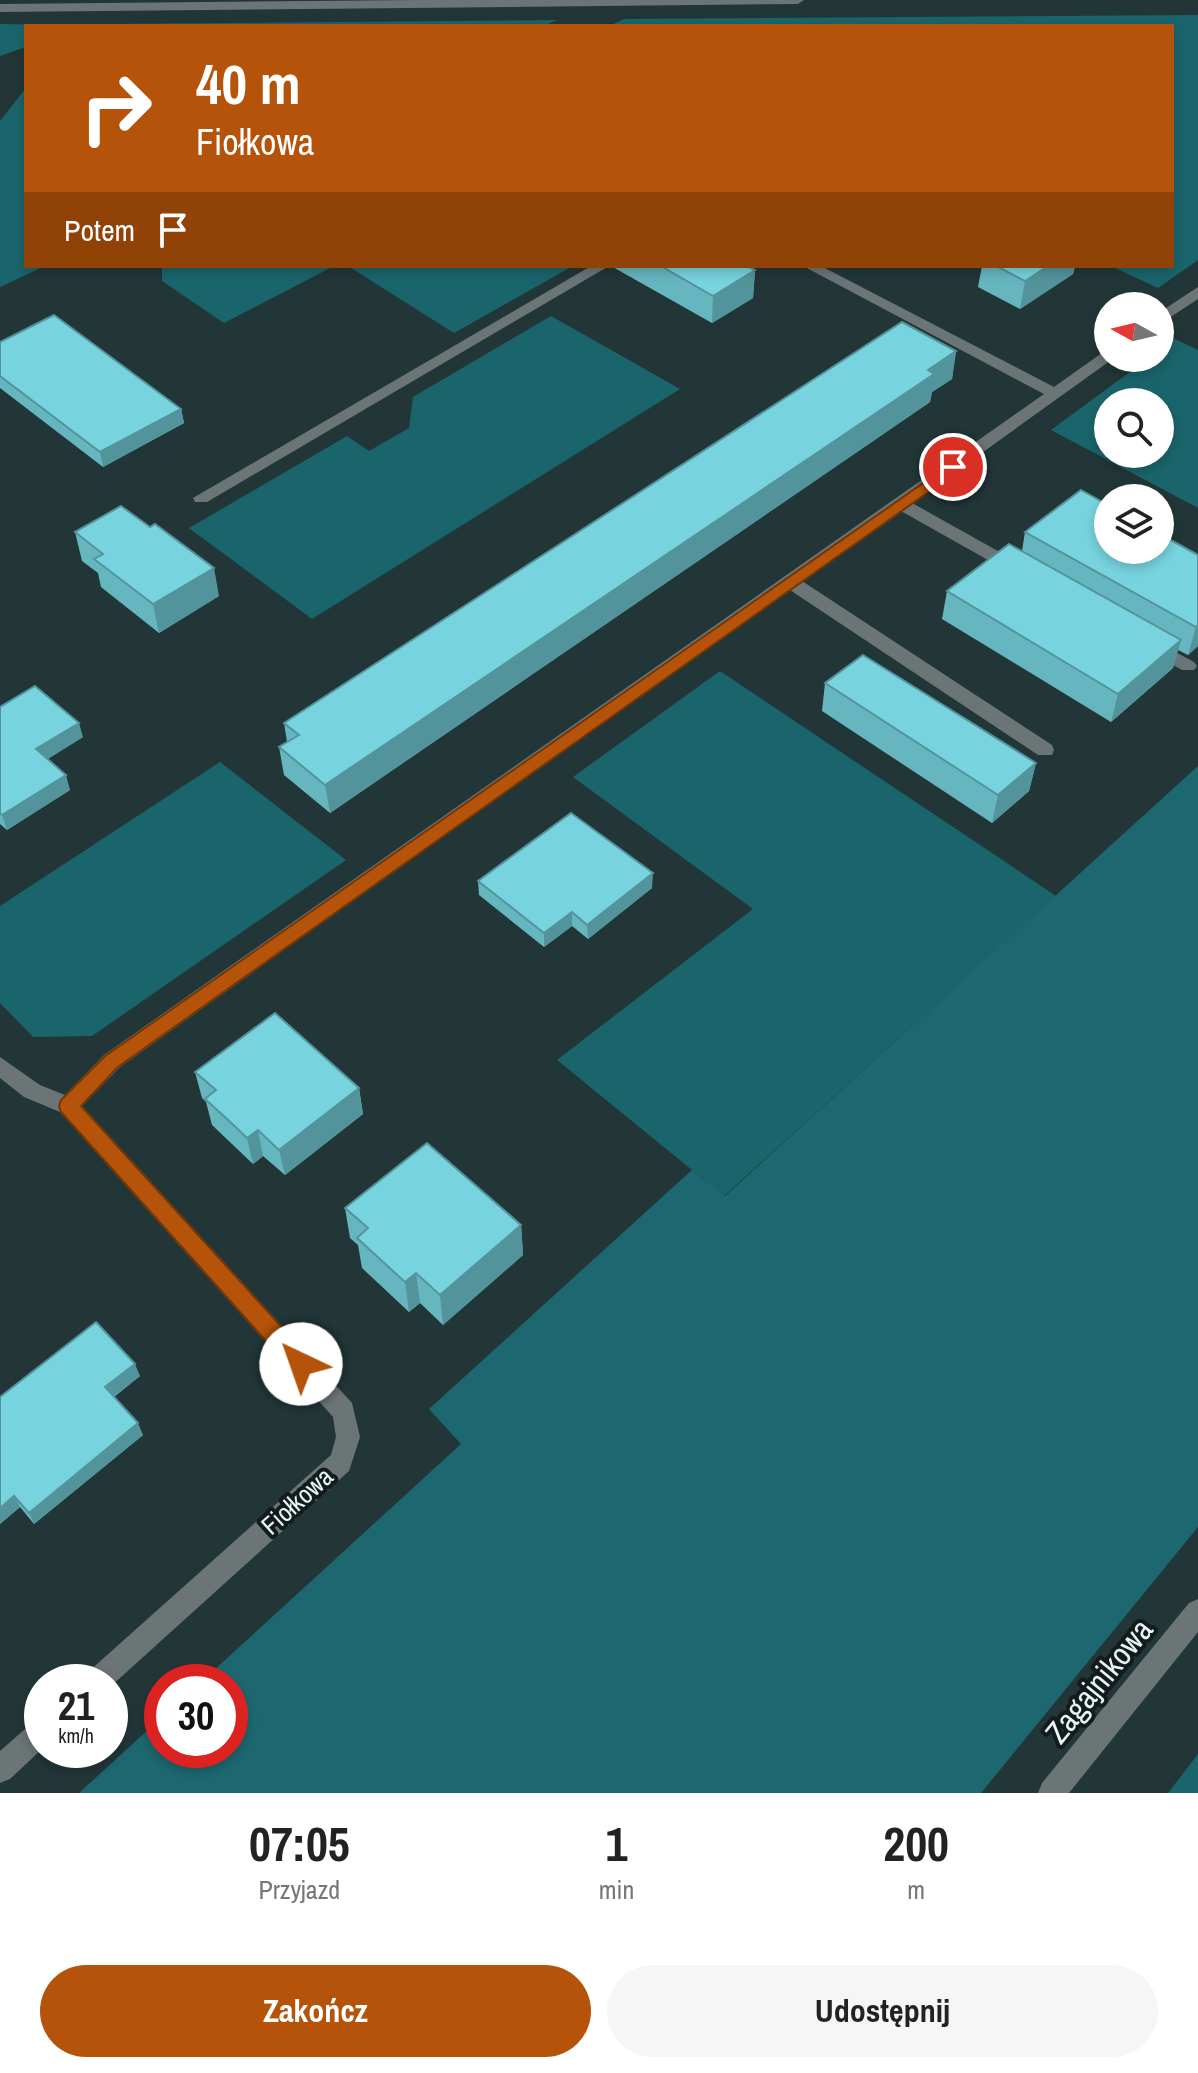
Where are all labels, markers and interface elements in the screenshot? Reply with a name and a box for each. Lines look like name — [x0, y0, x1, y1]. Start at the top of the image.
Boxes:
text: 40 m — [196, 46, 301, 121]
icon: right — [64, 56, 168, 160]
text: Fiołkowa — [196, 118, 314, 166]
icon: arrive — [151, 208, 195, 252]
text: Potem — [64, 210, 135, 250]
north arrow — [1094, 292, 1174, 372]
map controls — [1094, 292, 1174, 564]
button: search — [1094, 388, 1174, 468]
pin — [919, 433, 987, 501]
icon: arrive — [931, 445, 975, 489]
button: layers — [1094, 484, 1174, 564]
position arrow — [259, 1322, 343, 1406]
street label: Fiołkowa — [253, 1459, 340, 1542]
street label: Zagajnikowa — [1035, 1609, 1162, 1752]
speed limit sign: 30 — [144, 1664, 248, 1768]
text: 21 — [58, 1679, 94, 1732]
text: km/h — [58, 1722, 94, 1749]
text: 07:05 — [249, 1811, 350, 1876]
text: 1 — [606, 1811, 627, 1876]
text: 200 — [883, 1811, 949, 1876]
text: Przyjazd — [258, 1872, 340, 1907]
text: min — [599, 1872, 634, 1907]
text: m — [907, 1872, 925, 1907]
button: Zakończ — [40, 1965, 591, 2057]
button: Udostępnij — [607, 1965, 1158, 2057]

